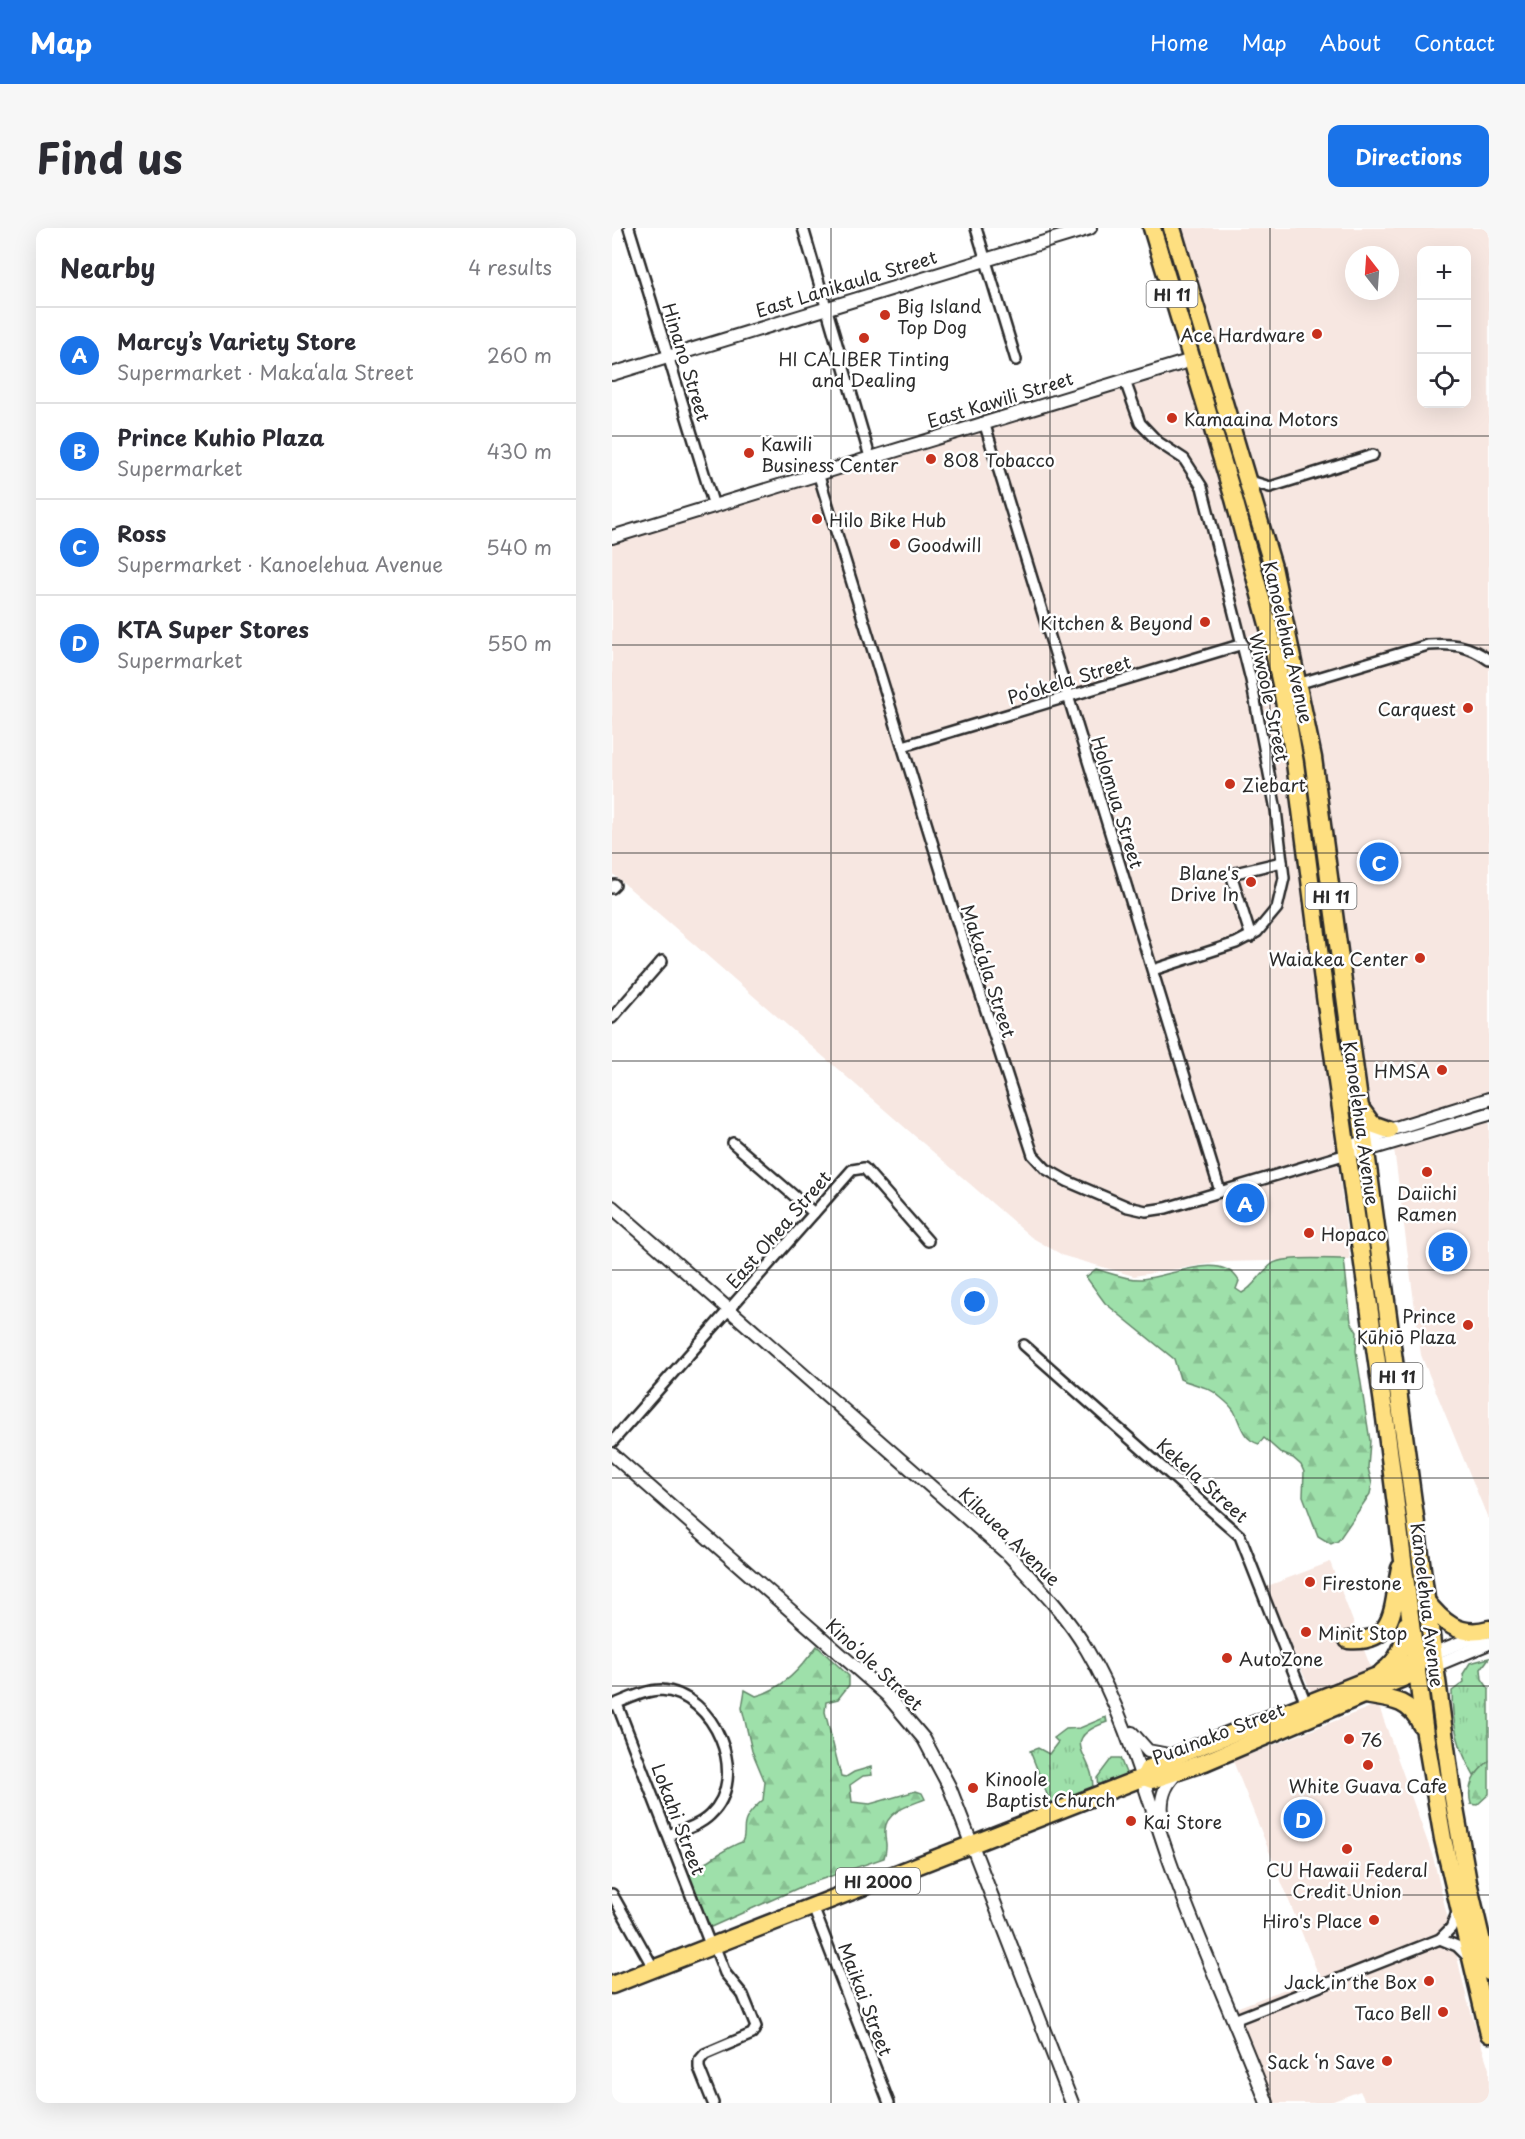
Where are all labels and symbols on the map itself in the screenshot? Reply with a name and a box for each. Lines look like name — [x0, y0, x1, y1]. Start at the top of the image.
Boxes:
street label: East Lanikaula Street — [752, 243, 940, 323]
north arrow — [1345, 246, 1399, 300]
road number: HI 11 — [1146, 281, 1198, 307]
place label: Big Island Top Dog — [897, 292, 981, 340]
street label: Hinano Street — [656, 299, 718, 425]
marker: Big Island Top Dog — [878, 308, 892, 322]
place label: Ace Hardware — [1180, 321, 1305, 348]
marker: Ace Hardware — [1310, 327, 1324, 341]
marker: HI CALIBER Tinting and Dealing — [857, 331, 871, 345]
place label: HI CALIBER Tinting and Dealing — [779, 345, 949, 393]
street label: East Kawili Street — [924, 364, 1076, 434]
place label: Kamaaina Motors — [1184, 405, 1338, 432]
marker: Kamaaina Motors — [1165, 411, 1179, 425]
place label: Kawili Business Center — [761, 430, 899, 478]
marker: Kawili Business Center — [742, 446, 756, 460]
place label: 808 Tobacco — [943, 446, 1055, 473]
marker: 808 Tobacco — [924, 452, 938, 466]
place label: Hilo Bike Hub — [829, 506, 946, 533]
marker: Hilo Bike Hub — [810, 512, 824, 526]
place label: Goodwill — [907, 531, 981, 558]
marker: Goodwill — [888, 537, 902, 551]
street label: Kanoelehua Avenue — [1257, 558, 1321, 726]
place label: Kitchen & Beyond — [1040, 609, 1193, 636]
marker: Kitchen & Beyond — [1198, 615, 1212, 629]
street label: Wiwoole Street — [1243, 630, 1297, 764]
street label: Po‘okela Street — [1004, 647, 1134, 711]
place label: Carquest — [1378, 695, 1456, 722]
marker: Carquest — [1461, 701, 1475, 715]
street label: Holomua Street — [1085, 733, 1151, 871]
place label: Ziebart — [1242, 771, 1306, 798]
marker: Ziebart — [1223, 777, 1237, 791]
pin: C — [1360, 840, 1398, 884]
place label: Blane's Drive In — [1170, 859, 1239, 907]
marker: Blane's Drive In — [1244, 875, 1258, 889]
road number: HI 11 — [1306, 883, 1356, 909]
street label: Maka‘ala Street — [955, 901, 1023, 1041]
place label: Waiakea Center — [1269, 945, 1409, 972]
marker: Waiakea Center — [1413, 951, 1427, 965]
street label: Kanoelehua Avenue — [1337, 1039, 1387, 1207]
place label: HMSA — [1374, 1057, 1430, 1084]
marker: HMSA — [1435, 1063, 1449, 1077]
street label: East Ohea Street — [719, 1164, 837, 1294]
marker: Daiichi Ramen — [1420, 1165, 1434, 1179]
place label: Daiichi Ramen — [1397, 1179, 1457, 1227]
pin: A — [1226, 1180, 1264, 1226]
place label: Hopaco — [1321, 1220, 1387, 1247]
marker: Hopaco — [1302, 1226, 1316, 1240]
pin: B — [1428, 1230, 1468, 1274]
your location — [960, 1287, 989, 1316]
place label: Prince Kūhiō Plaza — [1357, 1302, 1457, 1350]
marker: Prince Kūhiō Plaza — [1461, 1318, 1475, 1332]
road number: HI 11 — [1372, 1363, 1422, 1389]
street label: Kekela Street — [1151, 1431, 1255, 1529]
street label: Kilauea Avenue — [953, 1480, 1067, 1592]
street label: Kanoelehua Avenue — [1405, 1521, 1452, 1689]
place label: Firestone — [1322, 1569, 1402, 1596]
marker: Firestone — [1303, 1575, 1317, 1589]
street label: Kinoʻole Street — [820, 1612, 930, 1716]
place label: Minit Stop — [1318, 1619, 1407, 1646]
marker: Minit Stop — [1299, 1625, 1313, 1639]
place label: AutoZone — [1239, 1645, 1323, 1672]
marker: AutoZone — [1220, 1651, 1234, 1665]
street label: Puainako Street — [1148, 1695, 1288, 1771]
place label: 76 — [1361, 1726, 1382, 1753]
marker: 76 — [1342, 1732, 1356, 1746]
marker: White Guava Cafe — [1361, 1758, 1375, 1772]
street label: Lokahi Street — [645, 1759, 713, 1879]
place label: Kinoole Baptist Church — [985, 1765, 1115, 1813]
place label: White Guava Cafe — [1289, 1772, 1447, 1799]
marker: Kinoole Baptist Church — [966, 1781, 980, 1795]
pin: D — [1284, 1796, 1322, 1842]
place label: Kai Store — [1143, 1808, 1222, 1835]
marker: Kai Store — [1124, 1814, 1138, 1828]
marker: CU Hawaii Federal Credit Union — [1340, 1842, 1354, 1856]
place label: CU Hawaii Federal Credit Union — [1266, 1856, 1428, 1904]
road number: HI 2000 — [836, 1868, 920, 1894]
place label: Hiro's Place — [1262, 1907, 1362, 1934]
marker: Hiro's Place — [1367, 1913, 1381, 1927]
street label: Maikai Street — [832, 1939, 900, 2059]
place label: Jack in the Box — [1284, 1968, 1417, 1995]
marker: Jack in the Box — [1422, 1974, 1436, 1988]
place label: Taco Bell — [1354, 1999, 1431, 2026]
marker: Taco Bell — [1436, 2005, 1450, 2019]
place label: Sack ‘n Save — [1267, 2048, 1375, 2075]
marker: Sack ‘n Save — [1380, 2054, 1394, 2068]

